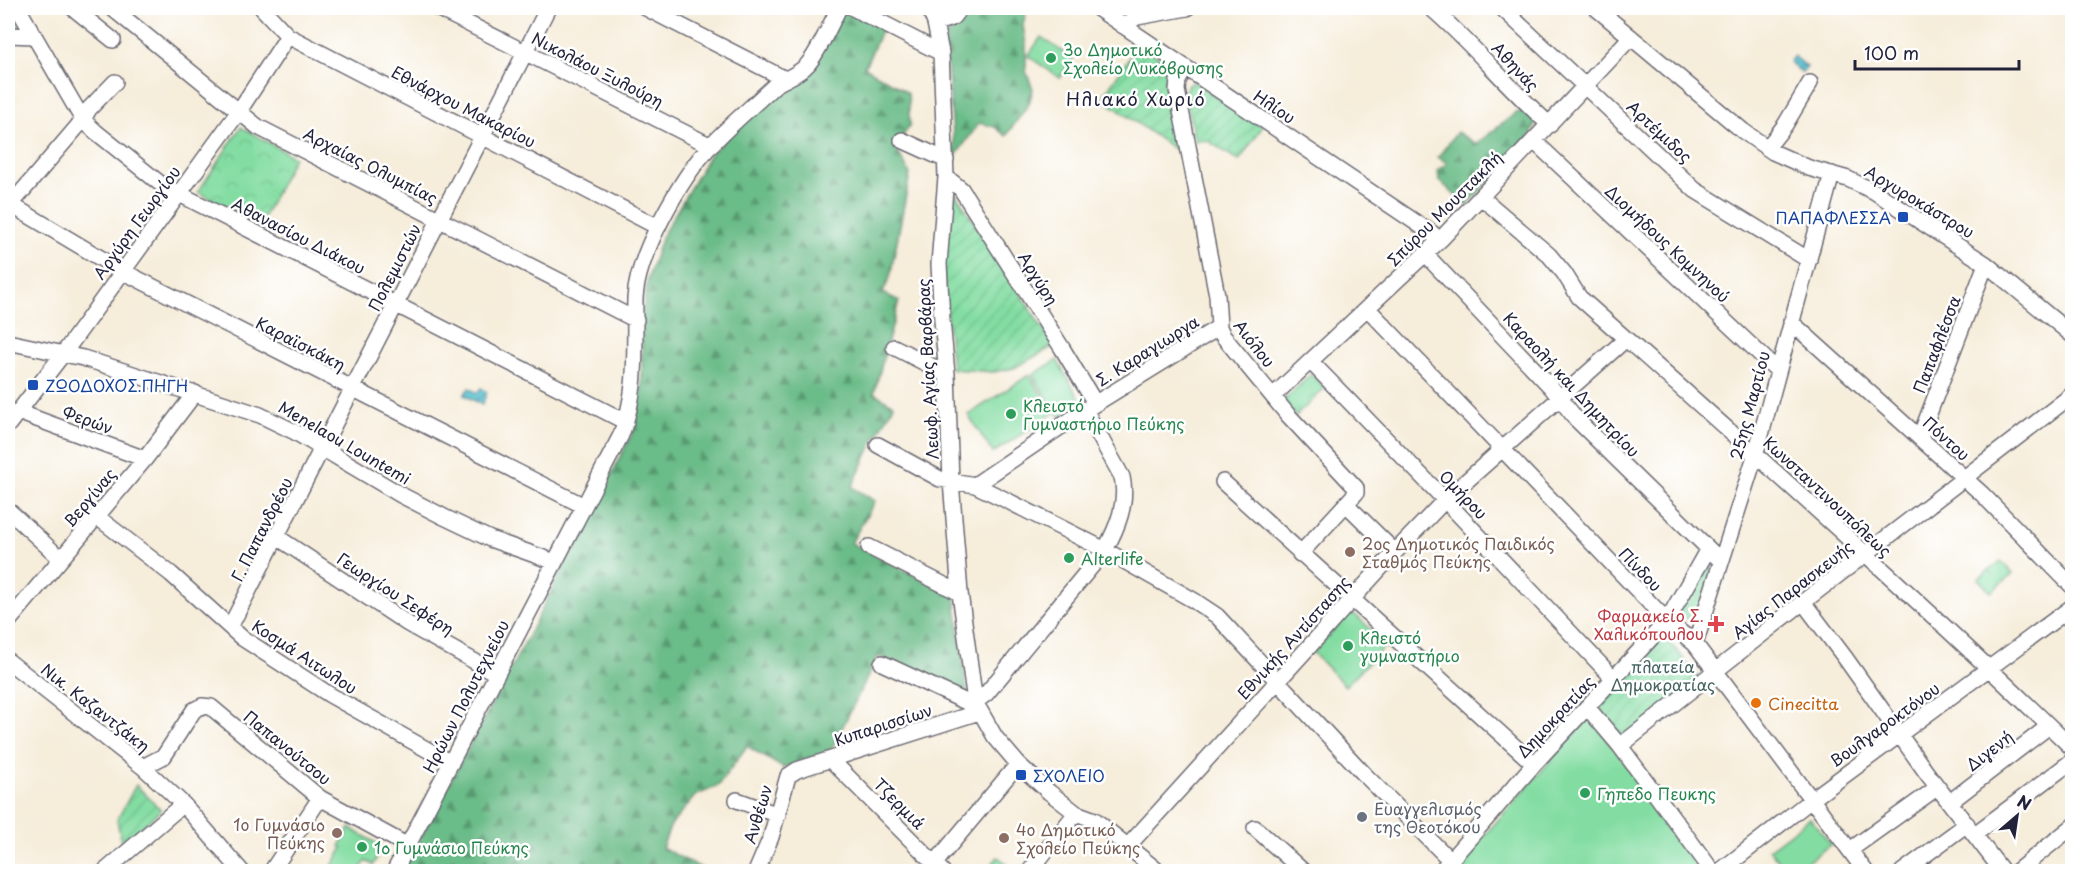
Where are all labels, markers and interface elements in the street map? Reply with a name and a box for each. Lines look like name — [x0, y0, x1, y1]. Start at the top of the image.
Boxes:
street label: Νικολάου Ξυλούρη — [528, 25, 668, 113]
scale bar — [1855, 33, 2018, 71]
street label: Αθηνάς — [1487, 36, 1545, 96]
place label: 3ο Δημοτικό Σχολείο Λυκόβρυσης — [1063, 37, 1223, 79]
text: 100 m — [1864, 39, 1919, 66]
marker: 3ο Δημοτικό Σχολείο Λυκόβρυσης — [1044, 51, 1058, 65]
street label: Εθνάρχου Μακαρίου — [388, 59, 540, 153]
street label: Ηλίου — [1249, 83, 1301, 129]
district label: Ηλιακό Χωριό — [1066, 85, 1206, 112]
street label: Αρτέμιδος — [1622, 94, 1698, 168]
street label: Αρχαίας Ολυμπίας — [300, 121, 442, 209]
street label: Σπύρου Μουστακλή — [1381, 145, 1507, 271]
street label: Αργυροκάστρου — [1861, 159, 1979, 243]
street label: Αργύρη Γεωργίου — [87, 160, 185, 284]
street label: Διομήδους Κομνηνού — [1600, 179, 1736, 307]
street label: Αθανασίου Διάκου — [228, 191, 370, 279]
place label: ΠΑΠΑΦΛΕΣΣΑ — [1775, 205, 1891, 229]
marker: ΠΑΠΑΦΛΕΣΣΑ — [1896, 210, 1910, 224]
street label: Πολεμιστών — [362, 219, 426, 315]
street label: Αργύρη — [1013, 247, 1065, 309]
street label: Λεωφ. Αγίας Βαρβάρας — [910, 278, 944, 460]
street label: Παπαφλέσσα — [1906, 292, 1966, 396]
street label: Καραολή και Δημητρίου — [1498, 306, 1646, 462]
street label: Σ. Καραγιωργα — [1091, 309, 1203, 391]
street label: Καραϊσκάκη — [252, 310, 350, 376]
street label: Αιόλου — [1229, 314, 1281, 372]
street label: 25ης Μαρτίου — [1723, 348, 1775, 462]
place label: ΖΩΟΔΟΧΟΣ.ΠΗΓΗ — [45, 373, 188, 397]
marker: ΖΩΟΔΟΧΟΣ.ΠΗΓΗ — [26, 378, 40, 392]
place label: Κλειστό Γυμναστήριο Πεύκης — [1023, 393, 1184, 435]
street label: Menelaou Lountemi — [274, 394, 416, 490]
street label: Φερών — [59, 399, 117, 439]
marker: Κλειστό Γυμναστήριο Πεύκης — [1004, 407, 1018, 421]
street label: Πόντου — [1918, 410, 1976, 466]
street label: Κωνσταντινουπόλεως — [1759, 430, 1897, 562]
street label: Βεργίνας — [57, 462, 121, 532]
street label: Ομήρου — [1434, 464, 1494, 524]
street label: Γ. Παπανδρέου — [224, 473, 298, 585]
place label: 2ος Δημοτικός Παιδικός Σταθμός Πεύκης — [1362, 531, 1555, 573]
street label: Αγίας Παρασκευής — [1726, 534, 1858, 644]
street label: Πίνδου — [1614, 542, 1668, 596]
marker: 2ος Δημοτικός Παιδικός Σταθμός Πεύκης — [1343, 545, 1357, 559]
street label: Γεωργίου Σεφέρη — [333, 546, 459, 640]
place label: Alterlife — [1081, 546, 1144, 570]
marker: Alterlife — [1062, 551, 1076, 565]
street label: Εθνικής Αντίστασης — [1231, 570, 1355, 704]
place label: Φαρμακείο Σ. Χαλικόπουλου — [1594, 603, 1704, 645]
street label: Κοσμά Αιτωλου — [248, 613, 362, 699]
street label: Ηρώων Πολυτεχνείου — [416, 615, 514, 777]
marker: Φαρμακείο Σ. Χαλικόπουλου — [1709, 617, 1723, 631]
place label: Κλειστό γυμναστήριο — [1360, 625, 1460, 667]
marker: Κλειστό γυμναστήριο — [1341, 639, 1355, 653]
park label: πλατεία Δημοκρατίας — [1611, 654, 1715, 696]
street label: Νικ. Καζαντζάκη — [36, 657, 156, 757]
street label: Δημοκρατίας — [1511, 670, 1599, 762]
street label: Βουλγαροκτόνου — [1824, 676, 1944, 772]
place label: Cinecitta — [1768, 691, 1839, 715]
marker: Cinecitta — [1749, 696, 1763, 710]
street label: Κυπαρισσίων — [831, 697, 935, 751]
street label: Παπανούτσου — [239, 704, 337, 790]
street label: Διγενή — [1960, 724, 2018, 776]
place label: ΣΧΟΛΕΙΟ — [1033, 763, 1105, 787]
marker: ΣΧΟΛΕΙΟ — [1014, 768, 1028, 782]
street label: Τζερμιά — [869, 772, 931, 834]
street label: Ανθέων — [737, 781, 777, 847]
place label: Γηπεδο Πευκης — [1597, 781, 1716, 805]
marker: Γηπεδο Πευκης — [1578, 786, 1592, 800]
north arrow — [1987, 786, 2047, 846]
text: N — [2013, 788, 2036, 816]
place label: Ευαγγελισμός της Θεοτόκου — [1374, 796, 1482, 838]
marker: Ευαγγελισμός της Θεοτόκου — [1355, 810, 1369, 824]
place label: 1o Γυμνάσιο Πεύκης — [233, 812, 325, 854]
place label: 4o Δημοτικό Σχολείο Πεύκης — [1016, 817, 1140, 859]
marker: 1o Γυμνάσιο Πεύκης — [330, 826, 344, 840]
marker: 4o Δημοτικό Σχολείο Πεύκης — [997, 831, 1011, 845]
place label: 1ο Γυμνάσιο Πεύκης — [374, 835, 529, 859]
marker: 1ο Γυμνάσιο Πεύκης — [355, 840, 369, 854]

